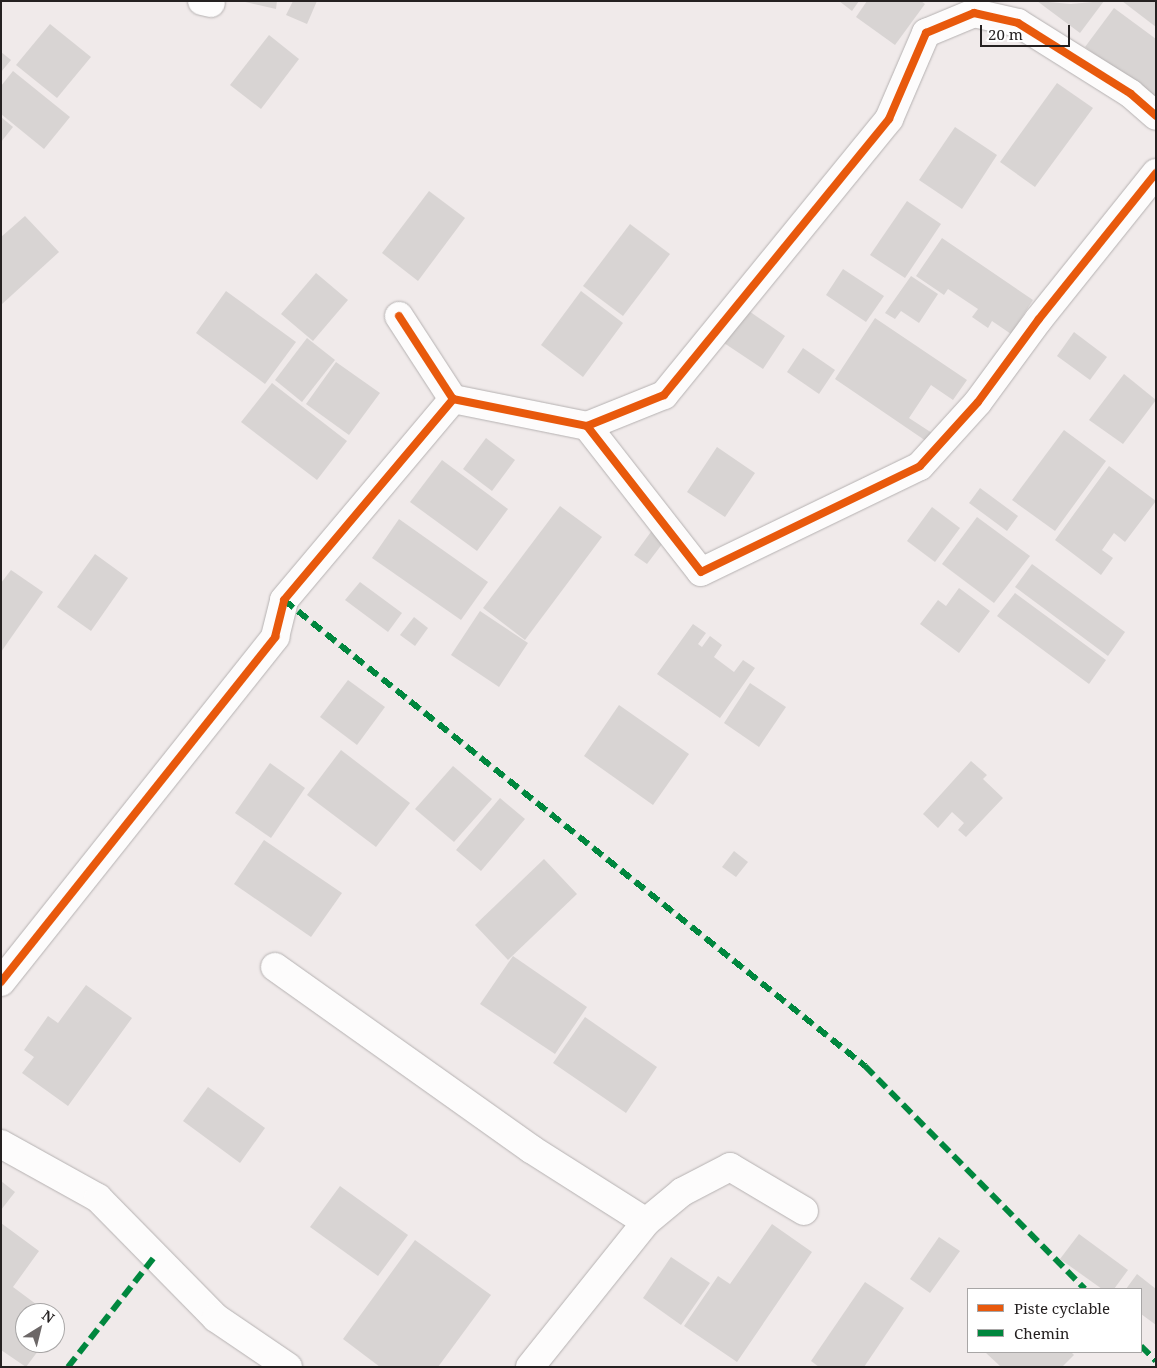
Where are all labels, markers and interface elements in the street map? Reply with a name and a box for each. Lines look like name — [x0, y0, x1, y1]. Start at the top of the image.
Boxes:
scale bar — [982, 15, 1072, 47]
text: 20 m — [988, 24, 1023, 44]
legend — [967, 1288, 1142, 1353]
text: Piste cyclable — [1014, 1298, 1110, 1318]
north arrow — [15, 1303, 65, 1353]
text: N — [38, 1305, 59, 1327]
text: Chemin — [1014, 1323, 1069, 1343]

